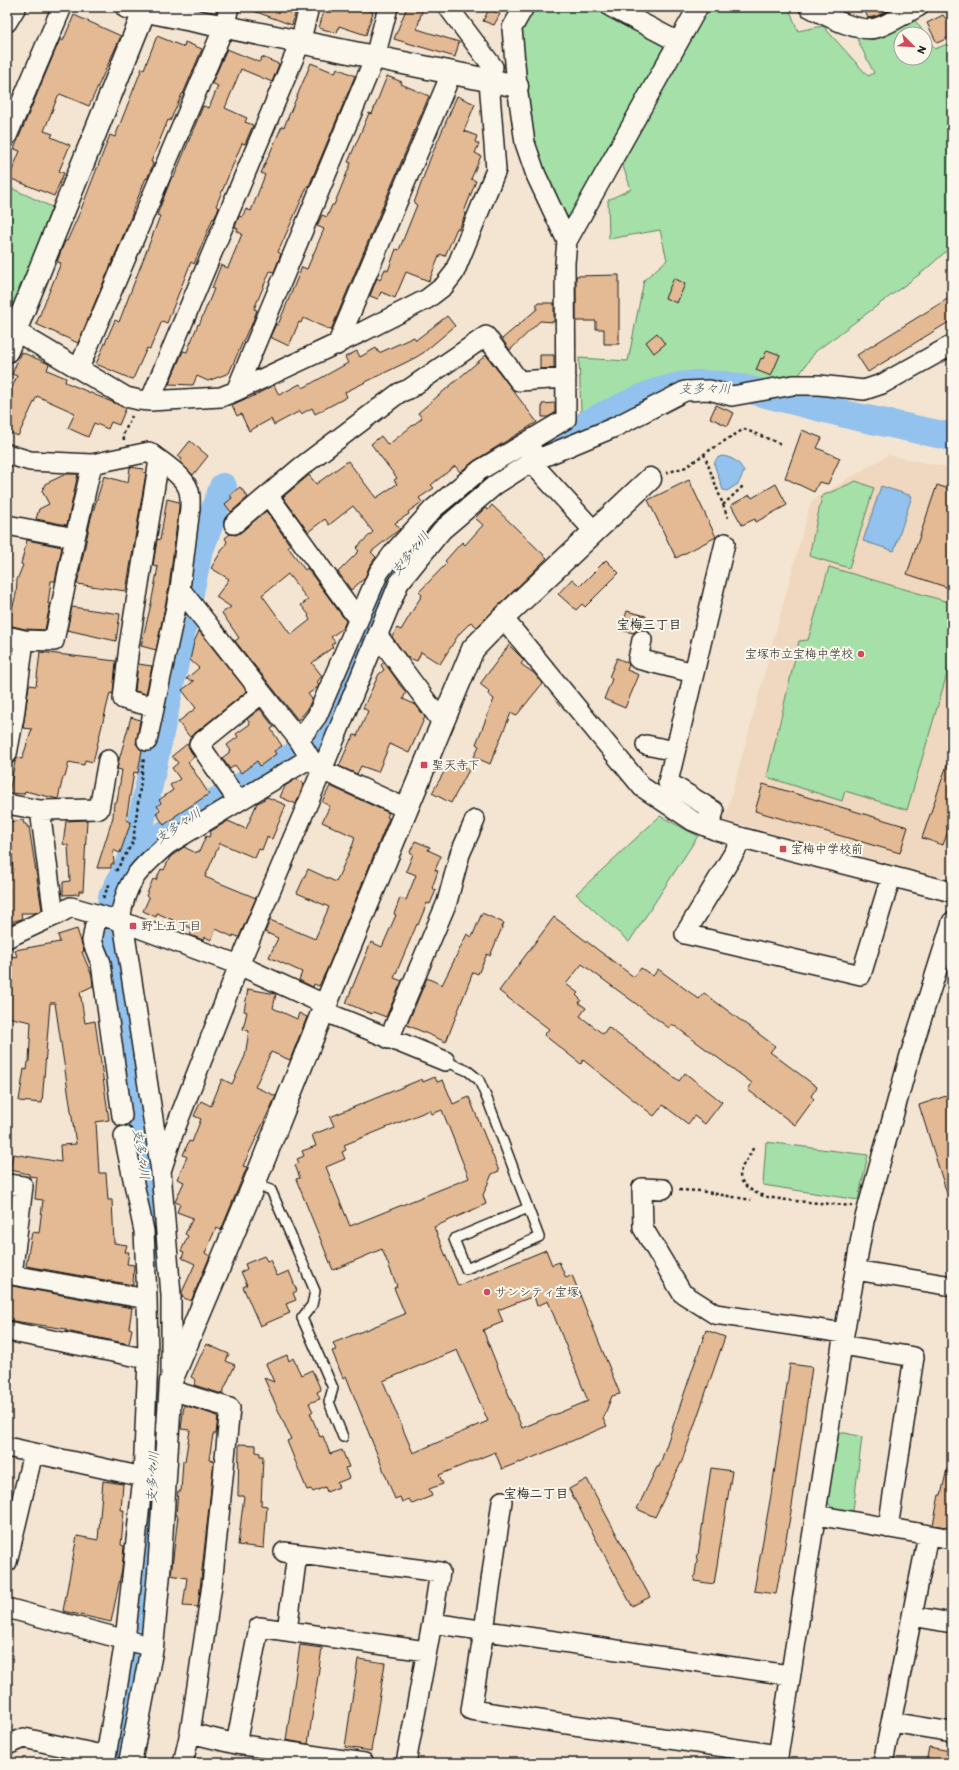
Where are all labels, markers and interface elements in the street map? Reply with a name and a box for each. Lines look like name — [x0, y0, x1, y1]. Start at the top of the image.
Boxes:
north arrow — [893, 26, 933, 66]
text: N — [914, 44, 929, 56]
water label: 支多々川 — [679, 381, 731, 396]
water label: 支多々川 — [388, 528, 433, 578]
district label: 宝梅三丁目 — [616, 617, 682, 632]
place label: 宝塚市立宝梅中学校 — [745, 647, 853, 661]
marker: 宝塚市立宝梅中学校 — [856, 649, 866, 659]
place label: 聖天寺下 — [432, 758, 480, 772]
marker: 聖天寺下 — [419, 760, 429, 770]
water label: 支多々川 — [153, 805, 204, 846]
place label: 宝梅中学校前 — [791, 842, 863, 856]
marker: 宝梅中学校前 — [778, 844, 788, 854]
place label: 野上五丁目 — [141, 919, 201, 933]
marker: 野上五丁目 — [128, 921, 138, 931]
water label: 支多々川 — [130, 1127, 153, 1181]
place label: サンシティ宝塚 — [495, 1285, 579, 1299]
marker: サンシティ宝塚 — [482, 1287, 492, 1297]
water label: 支多々川 — [144, 1451, 161, 1503]
district label: 宝梅二丁目 — [503, 1486, 569, 1501]

